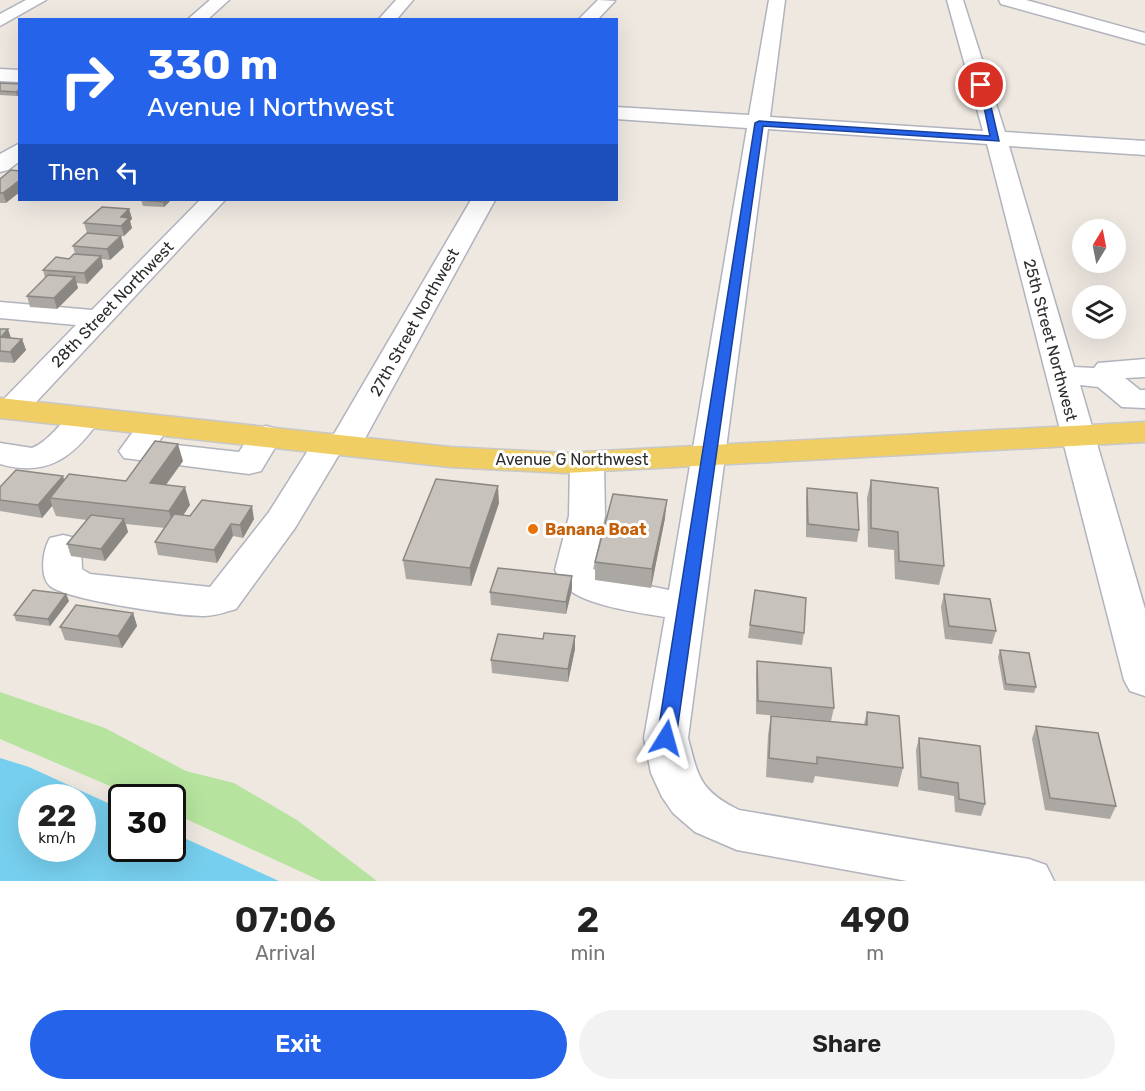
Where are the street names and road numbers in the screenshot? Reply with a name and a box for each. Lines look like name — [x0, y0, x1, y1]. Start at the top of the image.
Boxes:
street label: 28th Street Northwest — [47, 237, 178, 371]
street label: 27th Street Northwest — [366, 245, 463, 399]
street label: 25th Street Northwest — [1020, 257, 1081, 423]
street label: Avenue G Northwest — [495, 450, 649, 469]

